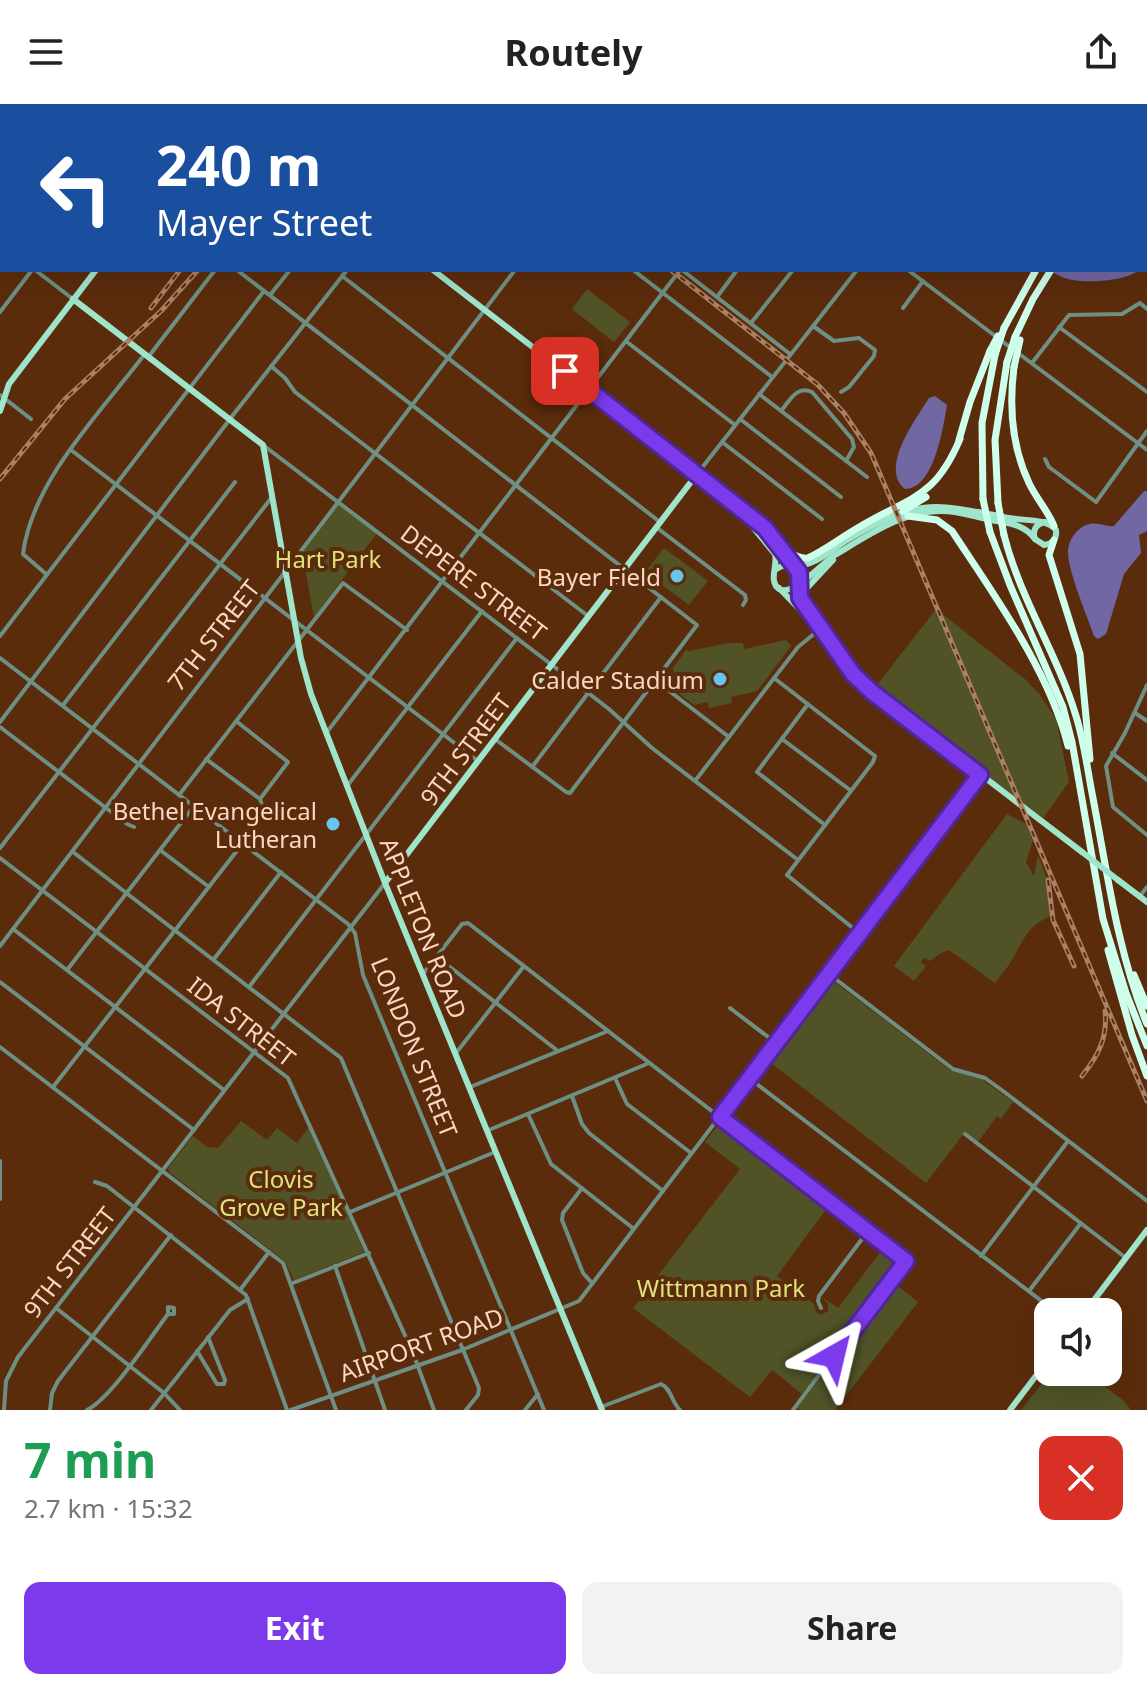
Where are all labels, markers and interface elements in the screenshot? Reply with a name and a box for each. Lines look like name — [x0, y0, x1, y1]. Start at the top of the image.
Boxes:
text: Routely — [505, 28, 642, 77]
icon: menu — [24, 30, 68, 74]
icon: share — [1079, 30, 1123, 74]
text: 240 m — [156, 126, 321, 202]
icon: left — [24, 136, 128, 240]
text: Mayer Street — [156, 198, 372, 247]
pin — [531, 337, 599, 405]
icon: arrive — [543, 349, 587, 393]
street label: DEPERE STREET — [394, 516, 554, 648]
park label: Hart Park — [275, 542, 382, 575]
place label: Bayer Field — [537, 560, 661, 593]
marker: Bayer Field — [668, 567, 686, 585]
street label: 7TH STREET — [159, 572, 267, 697]
place label: Calder Stadium — [531, 663, 704, 696]
marker: Calder Stadium — [711, 670, 729, 688]
street label: 9TH STREET — [412, 686, 518, 812]
place label: Bethel Evangelical Lutheran — [113, 794, 317, 855]
marker: Bethel Evangelical Lutheran — [324, 815, 342, 833]
street label: APPLETON ROAD — [373, 833, 475, 1023]
street label: LONDON STREET — [364, 952, 466, 1142]
street label: IDA STREET — [181, 969, 303, 1074]
park label: Clovis Grove Park — [219, 1162, 343, 1223]
street label: 9TH STREET — [15, 1199, 123, 1324]
park label: Wittmann Park — [637, 1271, 805, 1304]
map controls — [1034, 1298, 1122, 1386]
button: sound — [1034, 1298, 1122, 1386]
street label: AIRPORT ROAD — [334, 1299, 508, 1389]
position arrow — [792, 1314, 876, 1398]
text: 7 min — [24, 1427, 156, 1492]
button: close — [1039, 1436, 1123, 1520]
text: 2.7 km · 15:32 — [24, 1490, 193, 1526]
button: Exit — [24, 1582, 566, 1674]
button: Share — [582, 1582, 1123, 1674]

